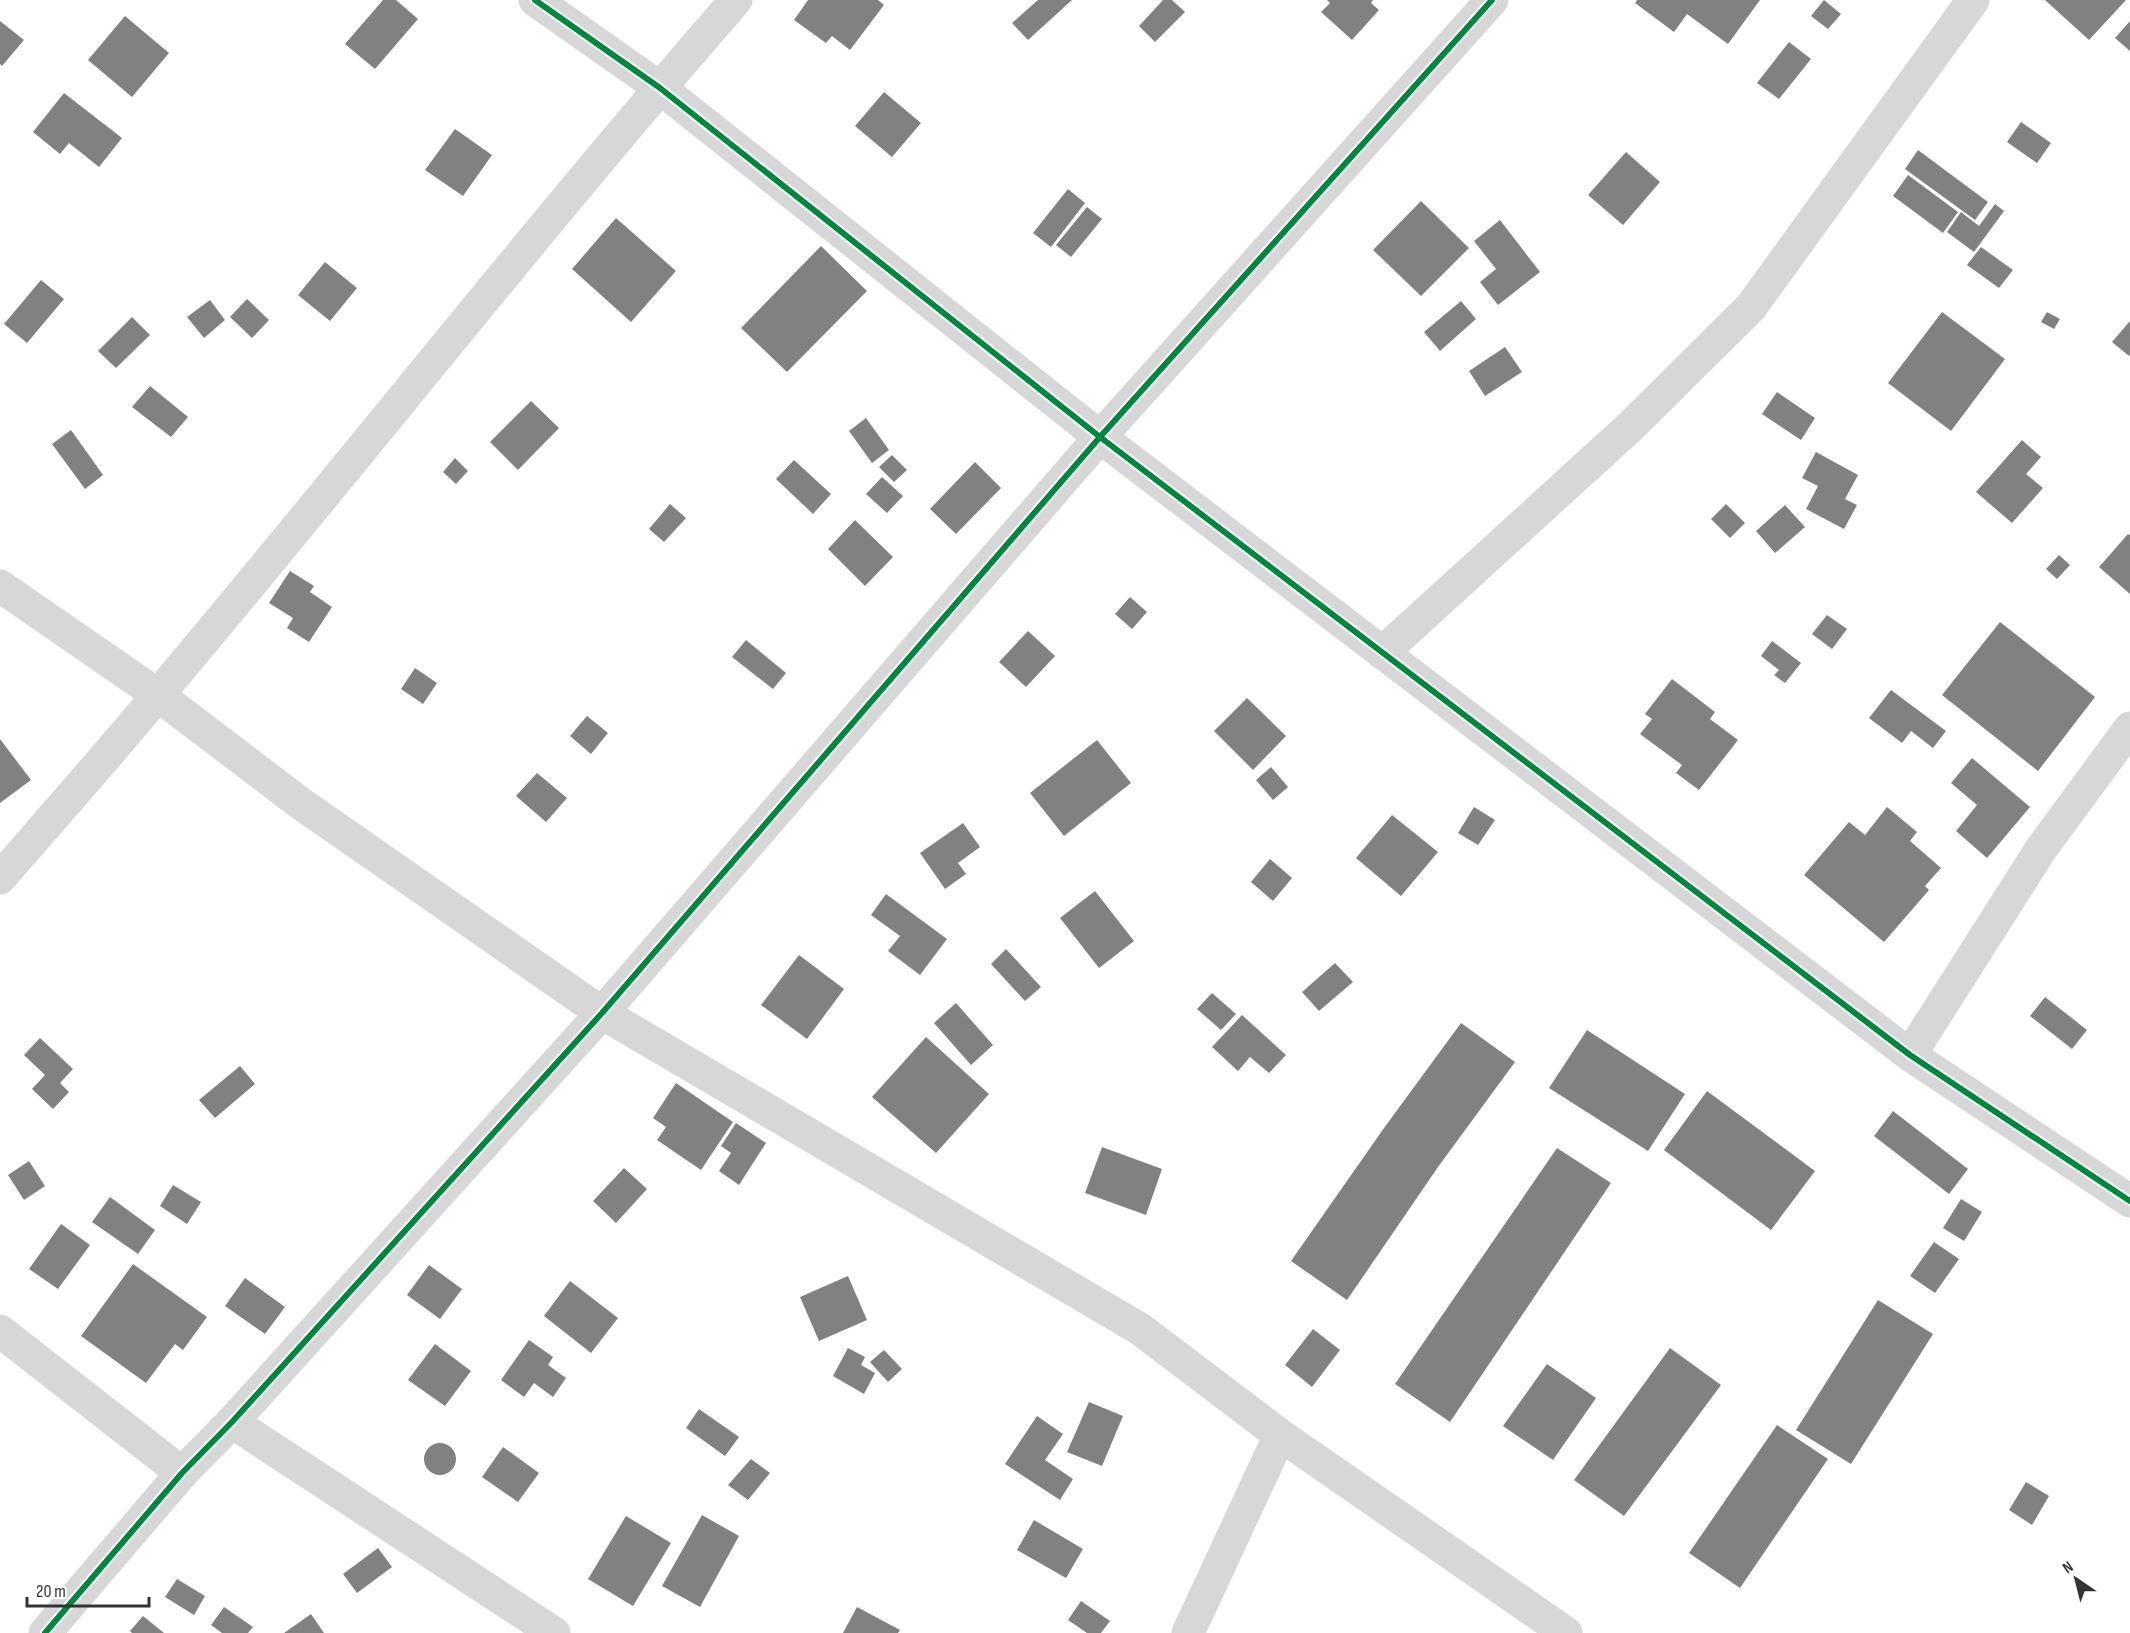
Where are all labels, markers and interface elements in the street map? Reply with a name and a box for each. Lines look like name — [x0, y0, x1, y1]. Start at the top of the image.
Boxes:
north arrow — [2046, 1549, 2106, 1609]
text: N — [2059, 1558, 2077, 1578]
scale bar — [27, 1570, 148, 1608]
text: 20 m — [36, 1581, 66, 1602]

